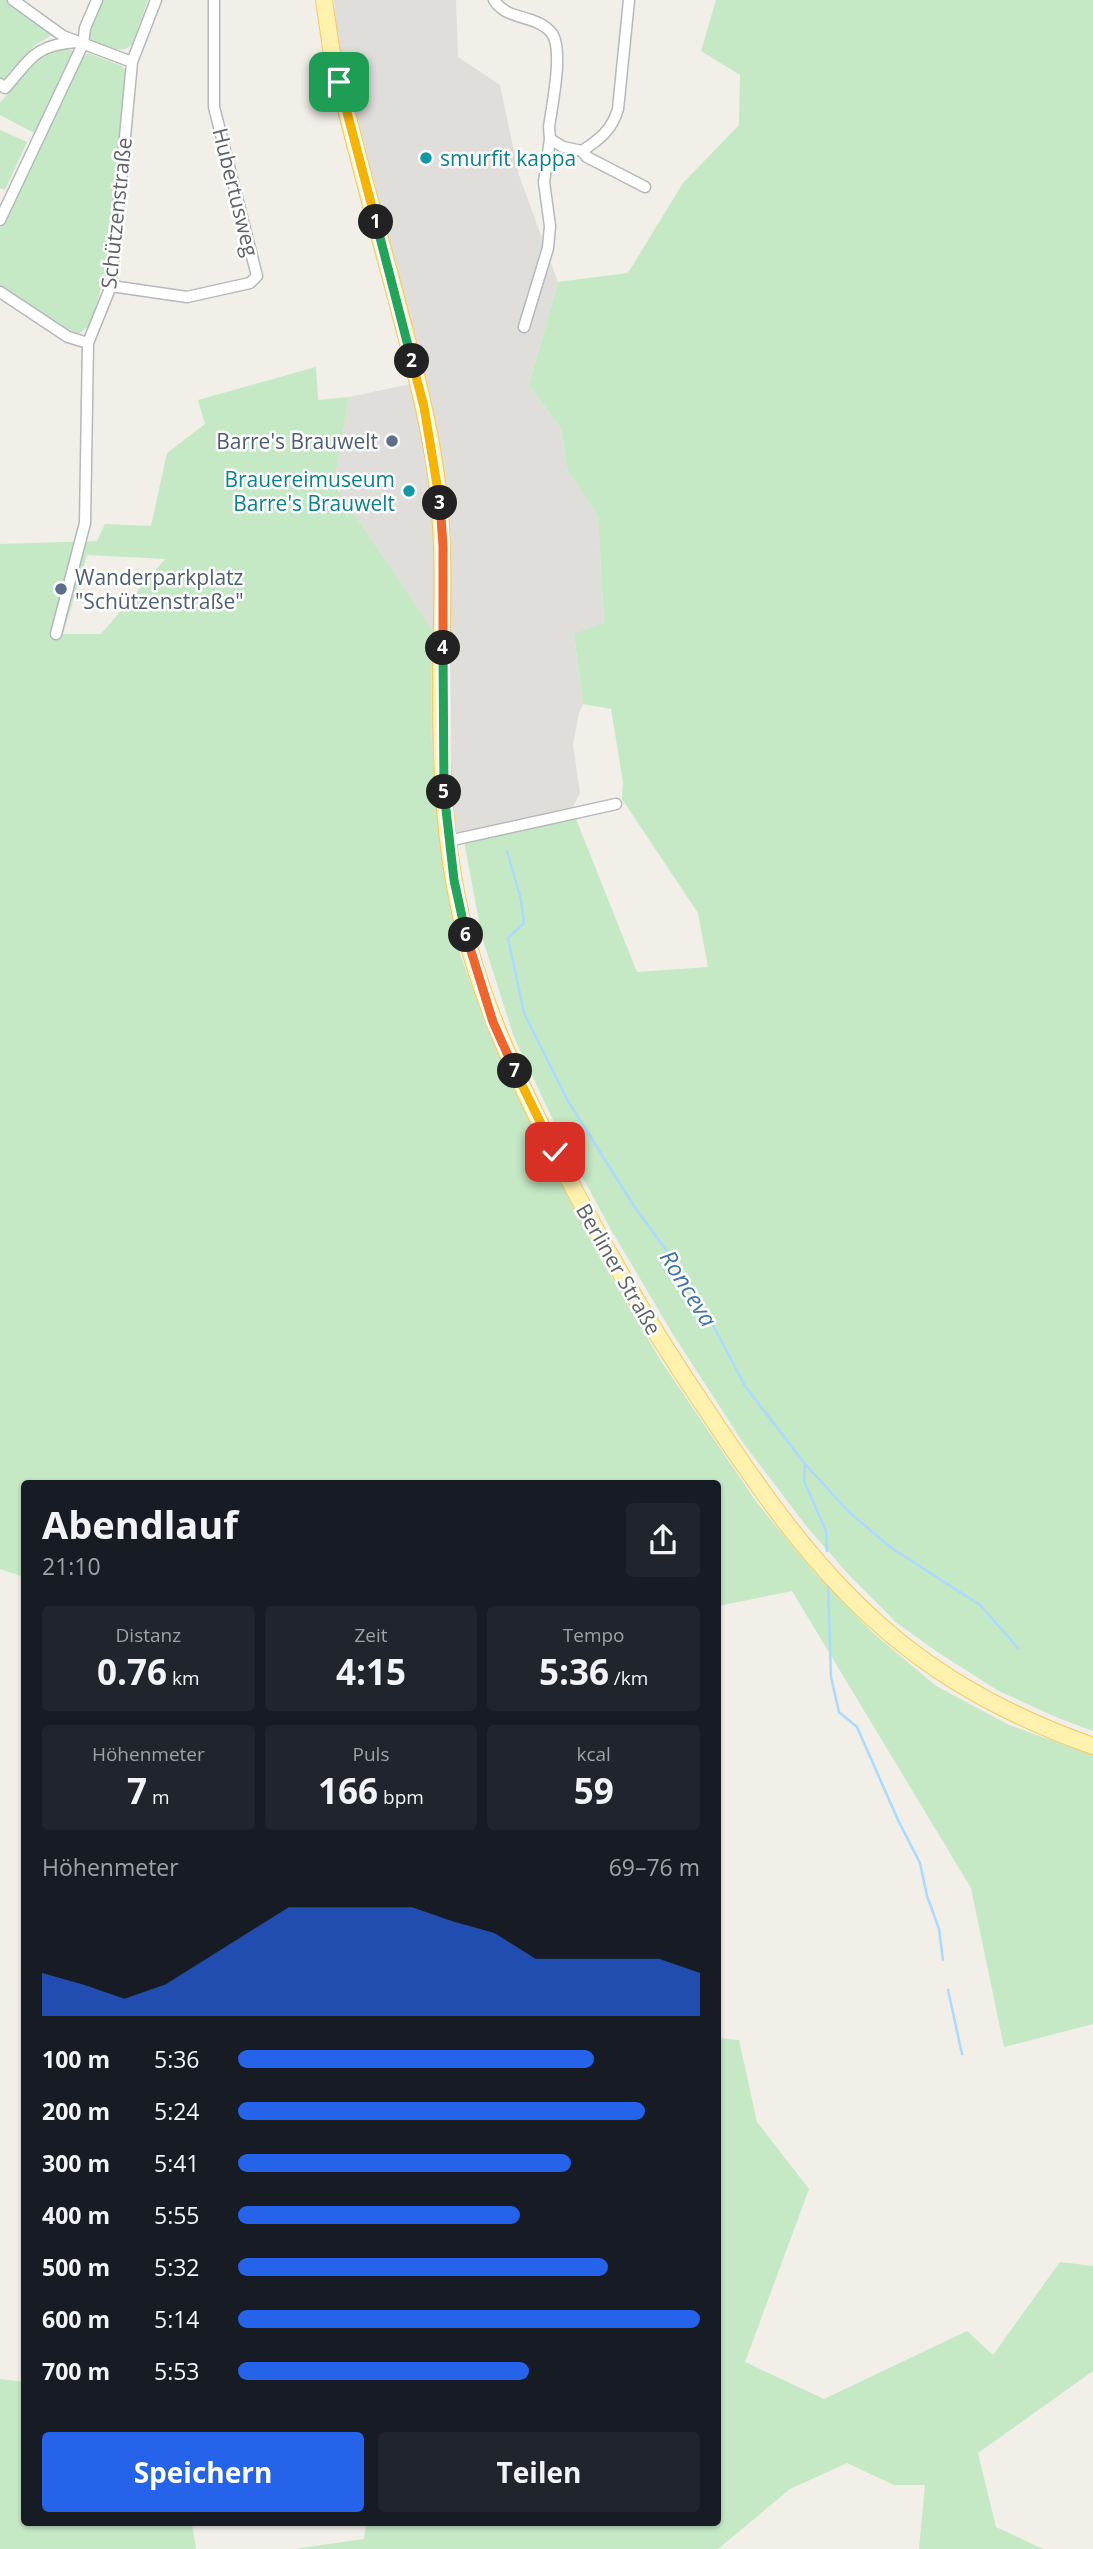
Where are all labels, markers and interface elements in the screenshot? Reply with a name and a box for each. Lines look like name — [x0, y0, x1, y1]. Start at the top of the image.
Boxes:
pin — [309, 52, 369, 112]
icon: arrive — [320, 63, 358, 101]
street label: Hubertusweg — [207, 125, 265, 259]
street label: Schützenstraße — [94, 136, 138, 290]
place label: smurfit kappa — [440, 144, 576, 172]
marker: smurfit kappa — [418, 150, 434, 166]
pin: 1 — [358, 204, 394, 240]
text: 1 — [370, 208, 381, 234]
pin: 2 — [394, 344, 430, 378]
text: 2 — [406, 347, 417, 373]
place label: Barre's Brauwelt — [216, 427, 378, 455]
marker: Barre's Brauwelt — [384, 433, 400, 449]
place label: Brauereimuseum Barre's Brauwelt — [224, 465, 395, 517]
marker: Brauereimuseum Barre's Brauwelt — [401, 483, 417, 499]
pin: 3 — [422, 486, 458, 520]
text: 3 — [434, 489, 445, 515]
place label: Wanderparkplatz "Schützenstraße" — [75, 563, 244, 615]
marker: Wanderparkplatz "Schützenstraße" — [53, 581, 69, 597]
pin: 4 — [426, 630, 460, 666]
text: 4 — [437, 634, 448, 660]
pin: 5 — [426, 774, 462, 810]
text: 5 — [438, 778, 449, 804]
pin: 6 — [448, 918, 484, 953]
text: 6 — [460, 921, 471, 947]
pin: 7 — [498, 1054, 532, 1088]
text: 7 — [509, 1057, 520, 1083]
pin — [525, 1122, 585, 1182]
icon: check — [536, 1133, 574, 1171]
street label: Berliner Straße — [570, 1198, 668, 1340]
water label: Ronceva — [653, 1244, 725, 1332]
text: Abendlauf — [42, 1498, 238, 1550]
button: share — [626, 1503, 700, 1577]
text: 21:10 — [42, 1550, 101, 1582]
text: Distanz — [116, 1622, 181, 1648]
text: Zeit — [354, 1622, 388, 1648]
text: Tempo — [563, 1622, 625, 1648]
text: 0.76 — [97, 1648, 167, 1695]
text: 4:15 — [336, 1648, 406, 1695]
text: 5:36 — [539, 1648, 609, 1695]
text: km — [167, 1665, 200, 1691]
text: /km — [609, 1665, 648, 1691]
text: Höhenmeter — [92, 1741, 205, 1767]
text: Puls — [353, 1741, 389, 1767]
text: kcal — [576, 1741, 611, 1767]
text: 7 — [127, 1767, 147, 1814]
text: 166 — [318, 1767, 378, 1814]
text: 59 — [574, 1767, 614, 1814]
text: m — [147, 1784, 170, 1810]
text: bpm — [378, 1784, 424, 1810]
text: Höhenmeter — [42, 1851, 179, 1883]
text: 69–76 m — [609, 1851, 700, 1883]
text: 100 m — [42, 2043, 110, 2075]
text: 5:36 — [154, 2043, 200, 2075]
text: 200 m — [42, 2095, 110, 2127]
text: 5:24 — [154, 2095, 200, 2127]
text: 300 m — [42, 2147, 110, 2179]
text: 5:41 — [154, 2147, 200, 2179]
text: 400 m — [42, 2199, 110, 2231]
text: 5:55 — [154, 2199, 200, 2231]
text: 500 m — [42, 2251, 110, 2283]
text: 5:32 — [154, 2251, 200, 2283]
text: 600 m — [42, 2303, 110, 2335]
text: 5:14 — [154, 2303, 200, 2335]
text: 700 m — [42, 2355, 110, 2387]
text: 5:53 — [154, 2355, 200, 2387]
button: Speichern — [42, 2432, 364, 2512]
button: Teilen — [378, 2432, 700, 2512]

